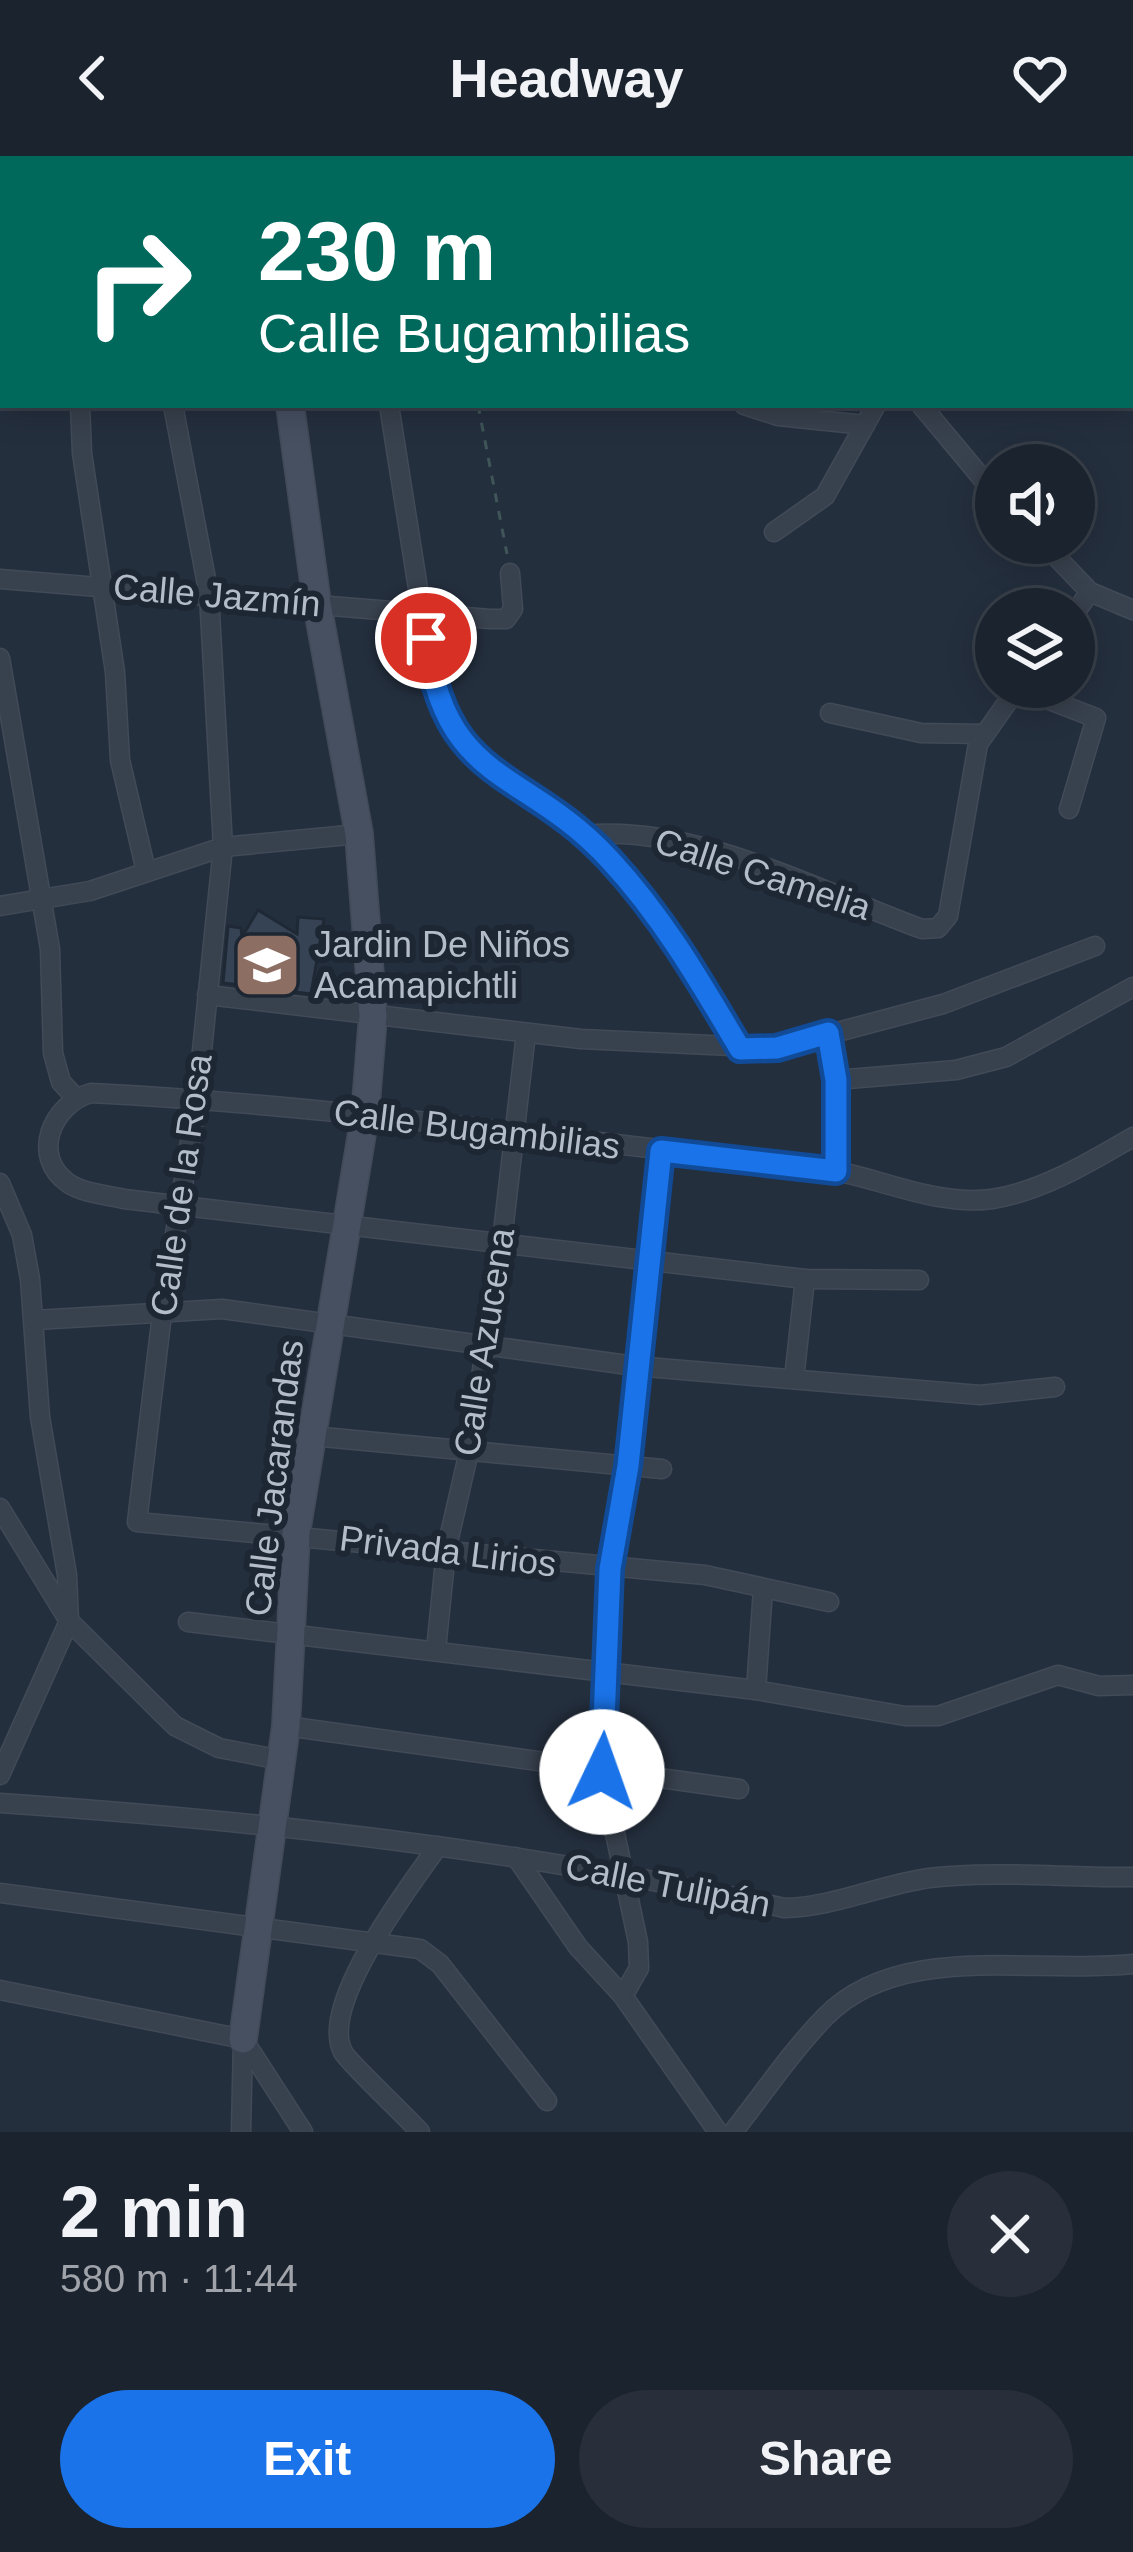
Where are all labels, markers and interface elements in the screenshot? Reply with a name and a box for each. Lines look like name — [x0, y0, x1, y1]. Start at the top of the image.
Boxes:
icon: back — [60, 45, 126, 111]
icon: heart — [1007, 45, 1073, 111]
text: Headway — [449, 48, 684, 108]
icon: right — [60, 204, 216, 360]
text: 230 m — [258, 204, 496, 298]
text: Calle Bugambilias — [258, 303, 690, 363]
map controls — [975, 444, 1095, 708]
button: sound — [975, 444, 1095, 564]
street label: Calle Jazmín — [112, 566, 322, 624]
pin — [375, 587, 477, 689]
button: layers — [975, 588, 1095, 708]
icon: arrive — [393, 605, 459, 671]
street label: Calle Camelia — [650, 820, 877, 928]
place label: Jardin De Niños Acamapichtli — [314, 924, 570, 1006]
school or university icon: Jardin De Niños Acamapichtli — [232, 930, 302, 1000]
street label: Calle de la Rosa — [142, 1050, 220, 1319]
street label: Calle Bugambilias — [332, 1091, 622, 1167]
street label: Calle Azucena — [446, 1224, 522, 1459]
street label: Calle Jacarandas — [237, 1337, 311, 1619]
street label: Privada Lirios — [337, 1517, 559, 1585]
position arrow — [539, 1709, 665, 1835]
street label: Calle Tulipán — [562, 1845, 774, 1925]
button: close — [947, 2171, 1073, 2297]
text: 2 min — [60, 2172, 248, 2252]
text: 580 m · 11:44 — [60, 2257, 298, 2300]
button: Exit — [60, 2390, 555, 2528]
button: Share — [579, 2390, 1073, 2528]

